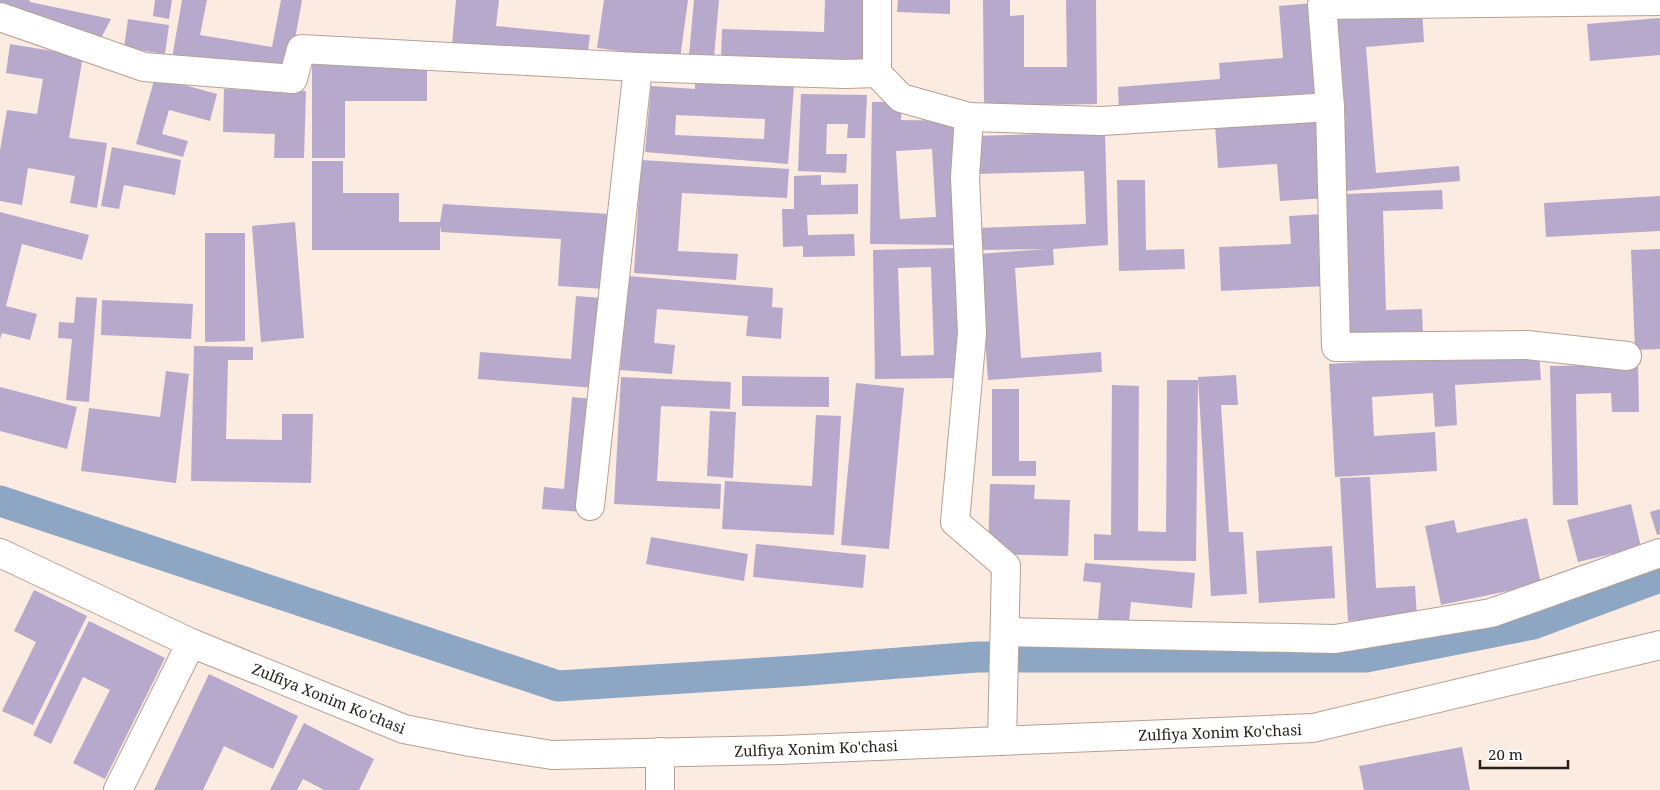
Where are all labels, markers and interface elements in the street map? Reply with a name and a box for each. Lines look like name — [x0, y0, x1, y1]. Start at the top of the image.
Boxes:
street label: Zulfiya Xonim Ko'chasi — [249, 658, 409, 738]
street label: Zulfiya Xonim Ko'chasi — [1138, 719, 1302, 745]
street label: Zulfiya Xonim Ko'chasi — [734, 735, 898, 761]
scale bar — [1480, 738, 1568, 770]
text: 20 m — [1488, 744, 1523, 764]

